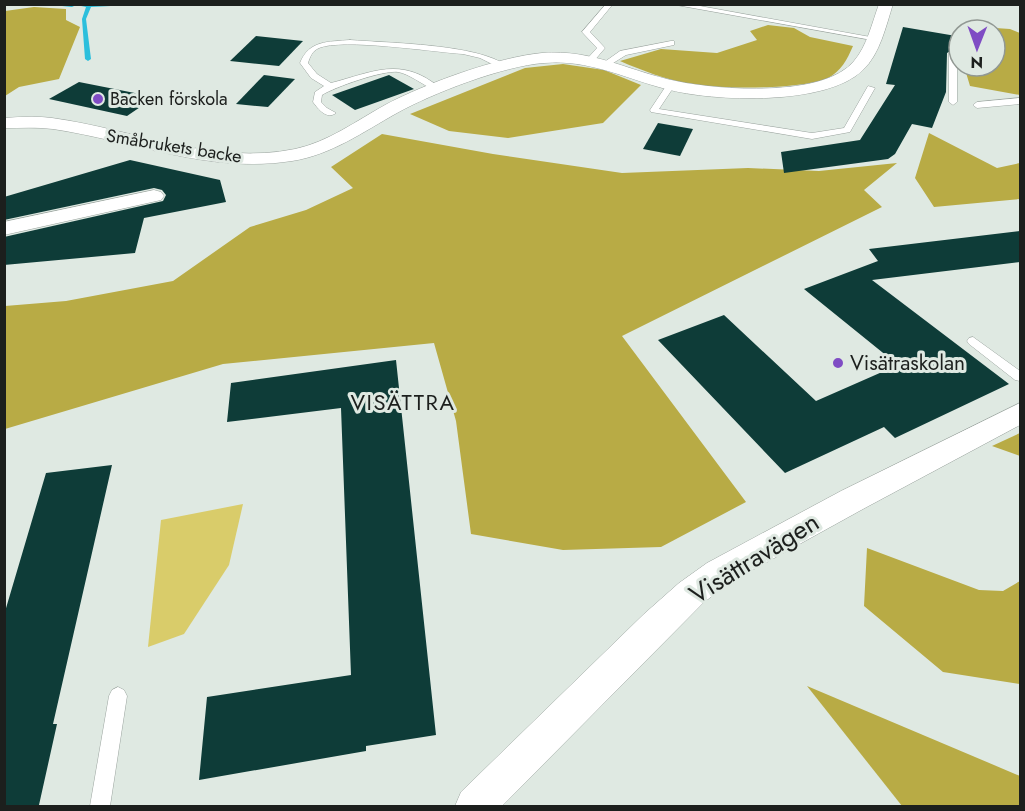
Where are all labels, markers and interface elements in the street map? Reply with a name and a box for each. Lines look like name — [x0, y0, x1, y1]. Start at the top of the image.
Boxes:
north arrow — [947, 18, 1007, 78]
text: N — [970, 51, 983, 74]
place label: Backen förskola — [110, 86, 228, 112]
marker: Backen förskola — [91, 92, 105, 106]
street label: Småbrukets backe — [104, 122, 244, 170]
place label: Visätraskolan — [850, 348, 965, 378]
marker: Visätraskolan — [831, 356, 845, 370]
district label: VISÄTTRA — [351, 386, 455, 418]
street label: Visättravägen — [682, 503, 826, 613]

